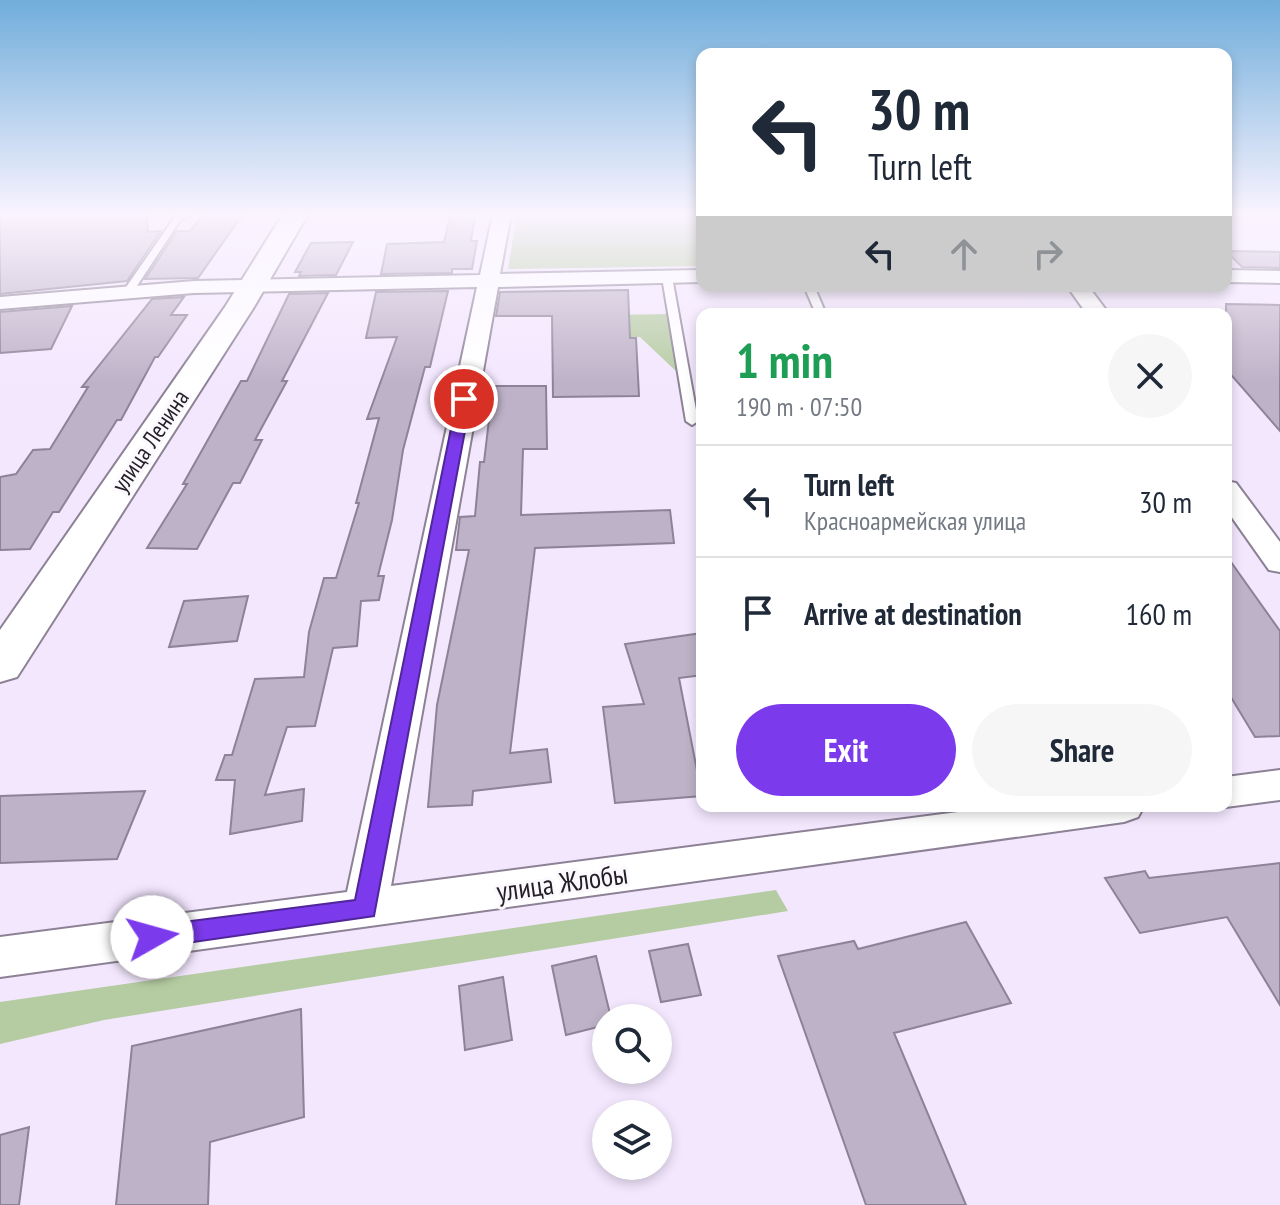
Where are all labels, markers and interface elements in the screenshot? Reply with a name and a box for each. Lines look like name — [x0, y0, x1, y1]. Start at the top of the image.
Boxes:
text: 30 m — [868, 73, 970, 145]
icon: left — [736, 80, 840, 184]
text: Turn left — [868, 143, 972, 190]
icon: left — [858, 232, 902, 276]
icon: ahead — [942, 232, 986, 276]
icon: right — [1026, 232, 1070, 276]
text: 1 min — [736, 329, 833, 391]
button: close — [1108, 334, 1192, 418]
pin — [430, 365, 498, 433]
icon: arrive — [442, 377, 486, 421]
street label: улица Ленина — [104, 384, 196, 498]
text: 190 m · 07:50 — [736, 390, 862, 423]
text: Turn left — [804, 465, 894, 504]
icon: left — [736, 479, 780, 523]
text: 30 m — [1139, 482, 1192, 521]
text: Красноармейская улица — [804, 504, 1026, 537]
icon: arrive — [736, 591, 780, 635]
text: Arrive at destination — [804, 594, 1022, 633]
text: 160 m — [1126, 594, 1192, 633]
button: Exit — [736, 704, 956, 796]
button: Share — [972, 704, 1192, 796]
street label: улица Жлобы — [494, 854, 630, 910]
position arrow — [110, 895, 194, 979]
map controls — [592, 1004, 672, 1180]
button: search — [592, 1004, 672, 1084]
button: layers — [592, 1100, 672, 1180]

